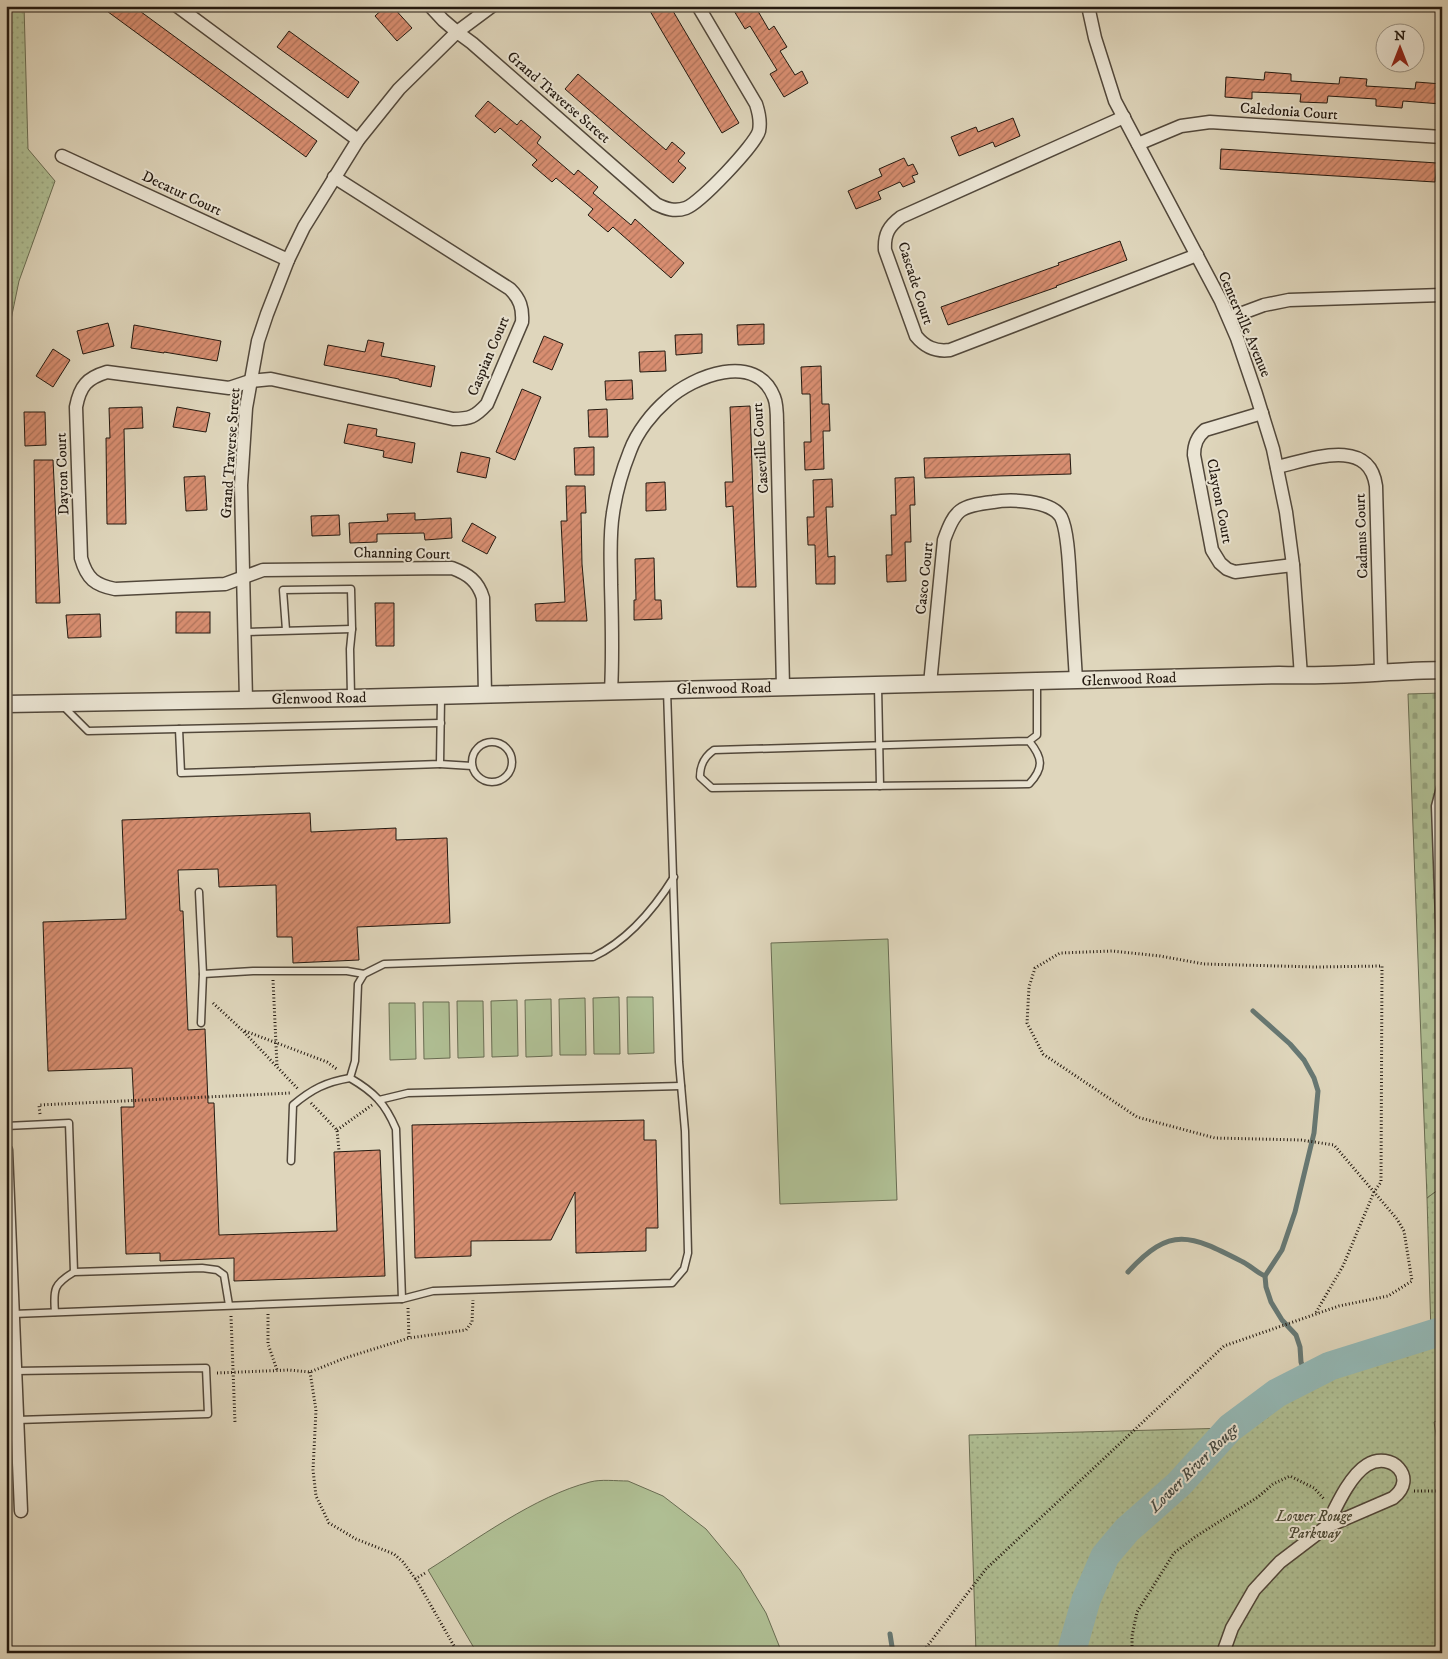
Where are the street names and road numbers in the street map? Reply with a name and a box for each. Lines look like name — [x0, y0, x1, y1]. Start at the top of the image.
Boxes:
street label: Grand Traverse Street — [503, 47, 614, 148]
street label: Caledonia Court — [1239, 99, 1339, 124]
street label: Decatur Court — [139, 167, 225, 220]
street label: Cascade Court — [893, 239, 938, 327]
street label: Centerville Avenue — [1214, 269, 1275, 380]
street label: Caspian Court — [463, 313, 514, 399]
street label: Grand Traverse Street — [216, 387, 245, 519]
street label: Caseville Court — [748, 402, 773, 494]
street label: Dayton Court — [52, 432, 73, 516]
street label: Clayton Court — [1202, 457, 1237, 545]
street label: Cadmus Court — [1351, 493, 1372, 579]
street label: Casco Court — [911, 540, 938, 615]
street label: Channing Court — [353, 543, 451, 564]
street label: Glenwood Road — [1081, 668, 1177, 691]
street label: Glenwood Road — [676, 678, 772, 699]
street label: Glenwood Road — [271, 688, 367, 709]

